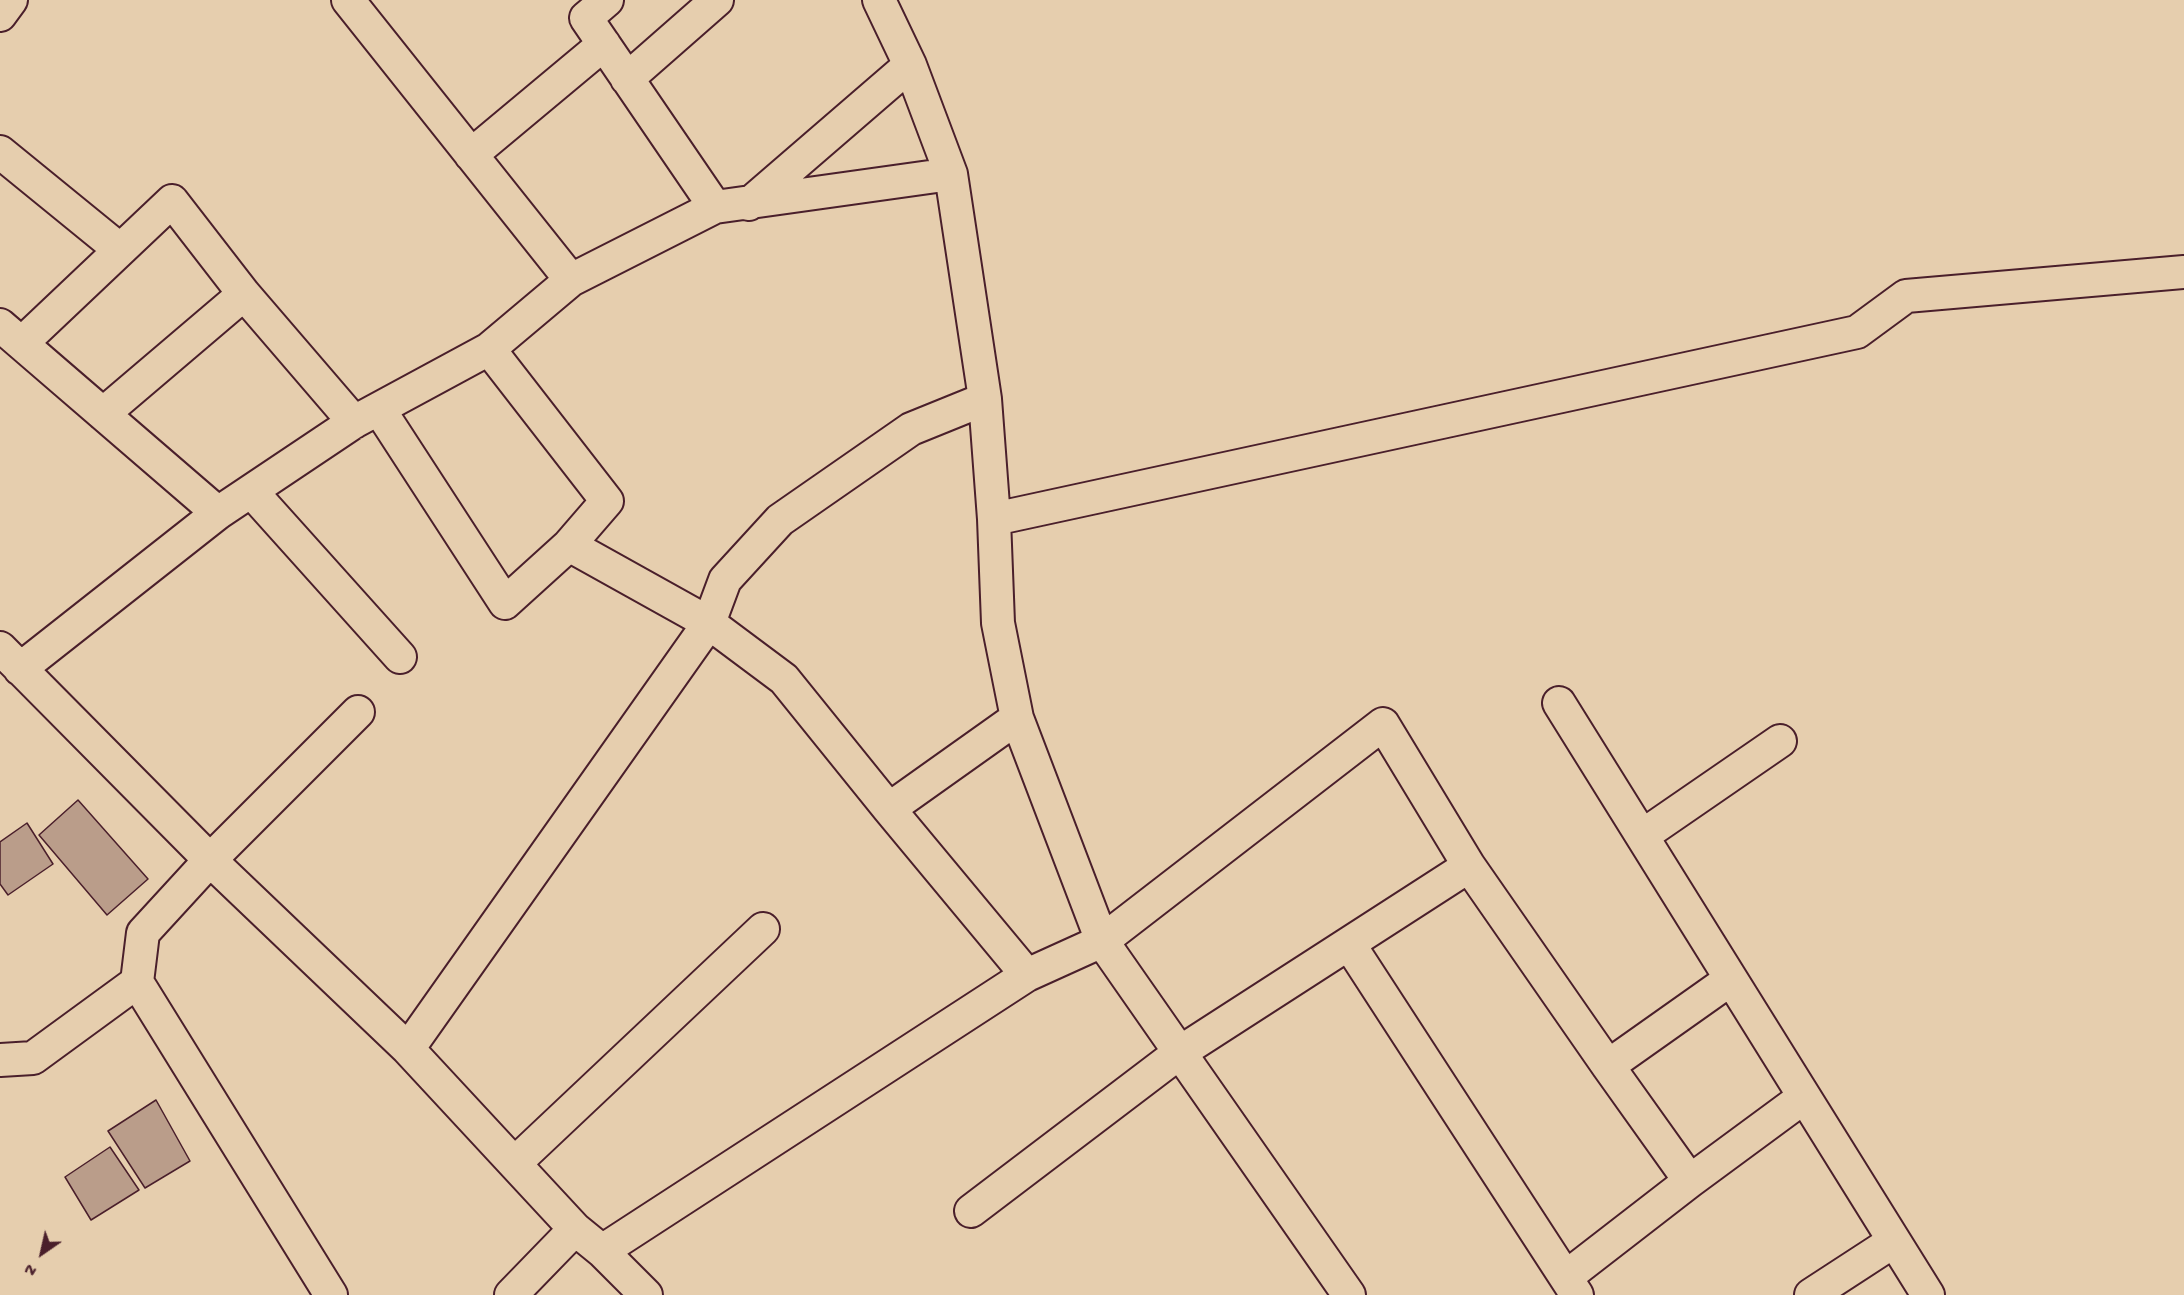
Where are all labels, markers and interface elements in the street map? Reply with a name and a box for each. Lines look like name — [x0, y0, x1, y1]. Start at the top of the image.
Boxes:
north arrow — [12, 1223, 72, 1283]
text: N — [22, 1258, 41, 1279]

